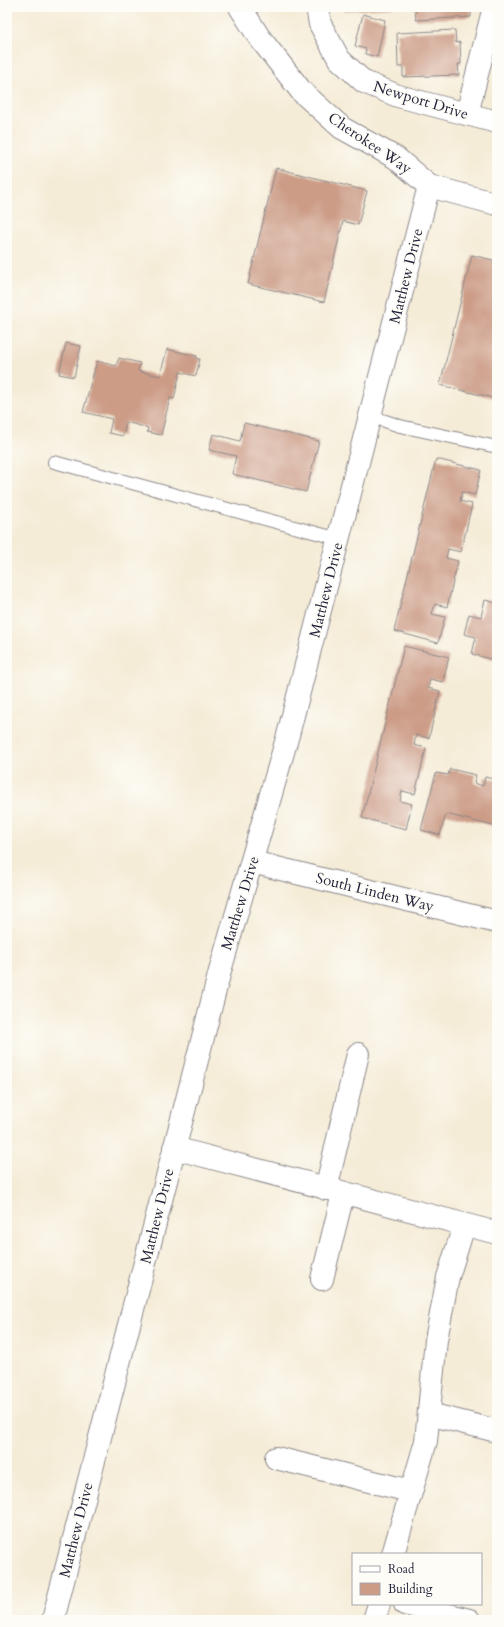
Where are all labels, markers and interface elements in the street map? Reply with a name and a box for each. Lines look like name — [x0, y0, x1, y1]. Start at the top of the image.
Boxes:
street label: Newport Drive — [371, 76, 471, 124]
street label: Cherokee Way — [324, 108, 416, 178]
street label: Matthew Drive — [385, 226, 428, 326]
street label: Matthew Drive — [305, 540, 348, 640]
street label: Matthew Drive — [216, 853, 264, 953]
street label: South Linden Way — [314, 868, 436, 916]
street label: Matthew Drive — [136, 1166, 179, 1266]
street label: Matthew Drive — [55, 1480, 98, 1580]
legend — [352, 1553, 482, 1605]
text: Road — [388, 1561, 415, 1577]
text: Building — [388, 1581, 433, 1597]

